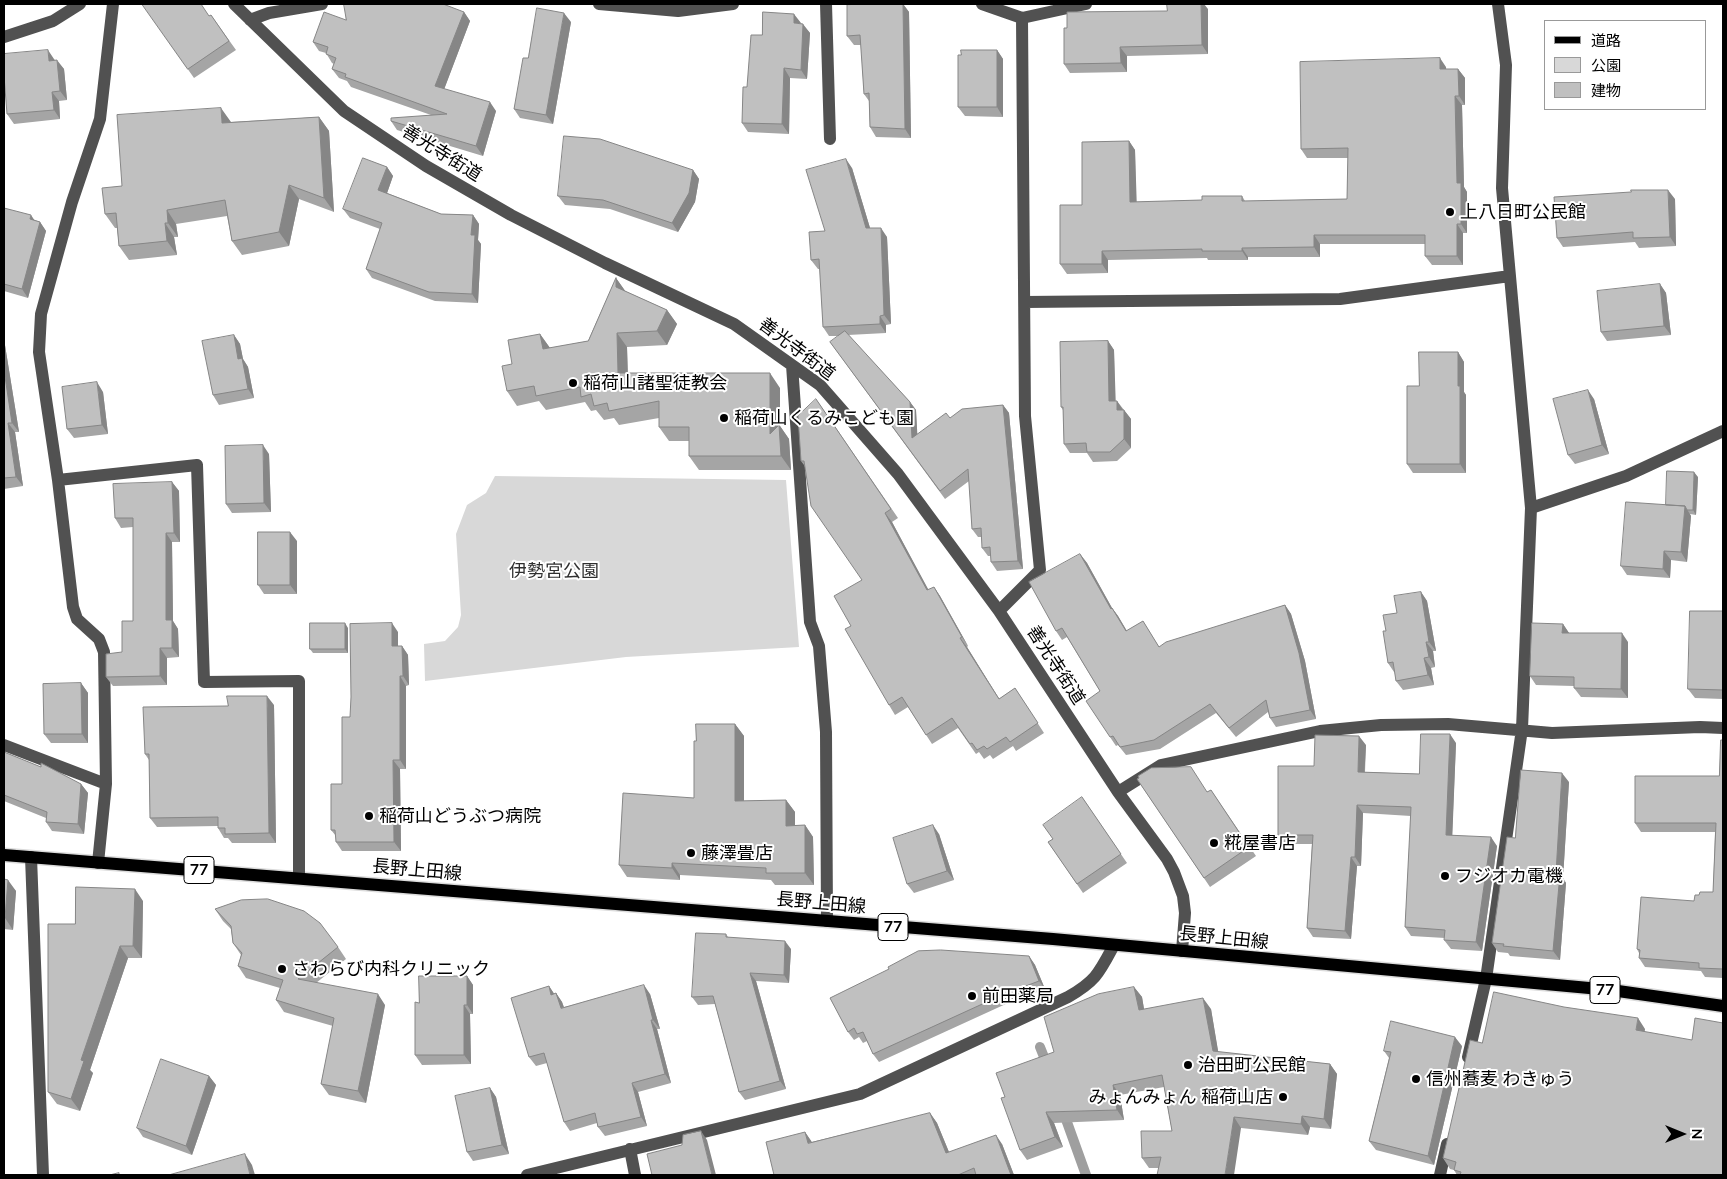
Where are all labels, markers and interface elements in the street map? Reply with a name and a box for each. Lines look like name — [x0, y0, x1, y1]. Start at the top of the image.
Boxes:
legend — [1544, 20, 1707, 110]
text: 道路 — [1591, 31, 1621, 49]
text: 公園 — [1591, 56, 1621, 74]
text: 建物 — [1591, 81, 1621, 99]
street label: 善光寺街道 — [398, 120, 486, 186]
place label: 上八日町公民館 — [1460, 201, 1586, 223]
marker: 上八日町公民館 — [1444, 206, 1456, 218]
street label: 善光寺街道 — [755, 313, 839, 385]
place label: 稲荷山諸聖徒教会 — [583, 372, 727, 394]
marker: 稲荷山諸聖徒教会 — [567, 377, 579, 389]
place label: 稲荷山くるみこども園 — [734, 407, 914, 429]
marker: 稲荷山くるみこども園 — [718, 412, 730, 424]
park label: 伊勢宮公園 — [509, 560, 599, 582]
street label: 善光寺街道 — [1022, 621, 1090, 709]
place label: 稲荷山どうぶつ病院 — [379, 805, 541, 827]
marker: 稲荷山どうぶつ病院 — [363, 810, 375, 822]
place label: 糀屋書店 — [1224, 832, 1296, 854]
marker: 糀屋書店 — [1208, 837, 1220, 849]
place label: 藤澤畳店 — [701, 842, 773, 864]
marker: 藤澤畳店 — [685, 847, 697, 859]
street label: 長野上田線 — [371, 855, 463, 885]
road number: 77 — [184, 856, 214, 884]
place label: フジオカ電機 — [1455, 865, 1563, 887]
marker: フジオカ電機 — [1439, 870, 1451, 882]
street label: 長野上田線 — [775, 888, 867, 918]
road number: 77 — [878, 914, 908, 940]
street label: 長野上田線 — [1178, 923, 1270, 953]
place label: さわらび内科クリニック — [292, 958, 490, 980]
marker: さわらび内科クリニック — [276, 963, 288, 975]
road number: 77 — [1590, 976, 1620, 1004]
place label: 前田薬局 — [982, 985, 1054, 1007]
marker: 前田薬局 — [966, 990, 978, 1002]
place label: 治田町公民館 — [1198, 1054, 1306, 1076]
marker: 治田町公民館 — [1182, 1059, 1194, 1071]
place label: 信州蕎麦 わきゅう — [1426, 1068, 1575, 1090]
marker: 信州蕎麦 わきゅう — [1410, 1073, 1422, 1085]
place label: みょんみょん 稲荷山店 — [1088, 1086, 1273, 1108]
marker: みょんみょん 稲荷山店 — [1277, 1091, 1289, 1103]
north arrow — [1657, 1109, 1707, 1159]
text: N — [1689, 1129, 1706, 1139]

